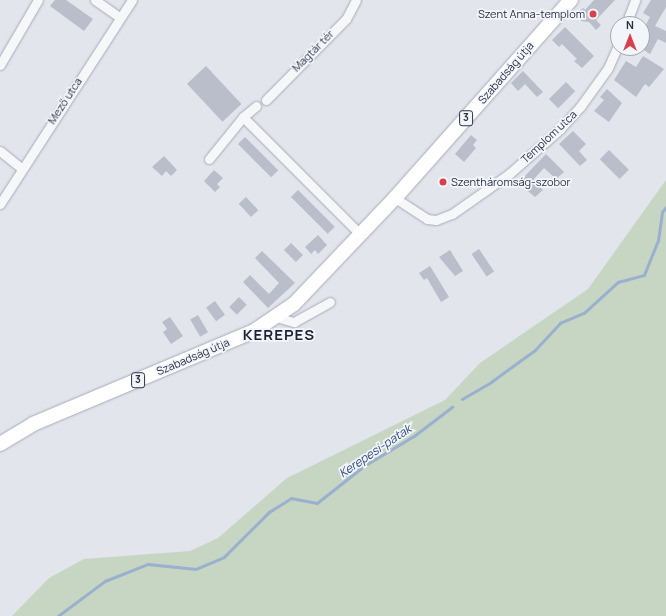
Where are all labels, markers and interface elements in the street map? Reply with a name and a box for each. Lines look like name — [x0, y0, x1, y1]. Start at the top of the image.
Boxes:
place label: Szent Anna-templom — [478, 7, 585, 21]
marker: Szent Anna-templom — [588, 9, 598, 19]
north arrow — [610, 16, 650, 56]
text: N — [626, 17, 634, 32]
street label: Magtár tér — [289, 27, 337, 75]
street label: Szabadság útja — [475, 39, 537, 107]
street label: Mező utca — [45, 75, 85, 127]
street label: Templom utca — [518, 108, 580, 166]
road number: 3 — [459, 110, 473, 126]
place label: Szentháromság-szobor — [451, 175, 570, 189]
marker: Szentháromság-szobor — [438, 177, 448, 187]
district label: KEREPES — [243, 326, 315, 344]
street label: Szabadság útja — [155, 336, 231, 378]
road number: 3 — [131, 372, 145, 388]
water label: Kerepesi-patak — [336, 422, 414, 480]

